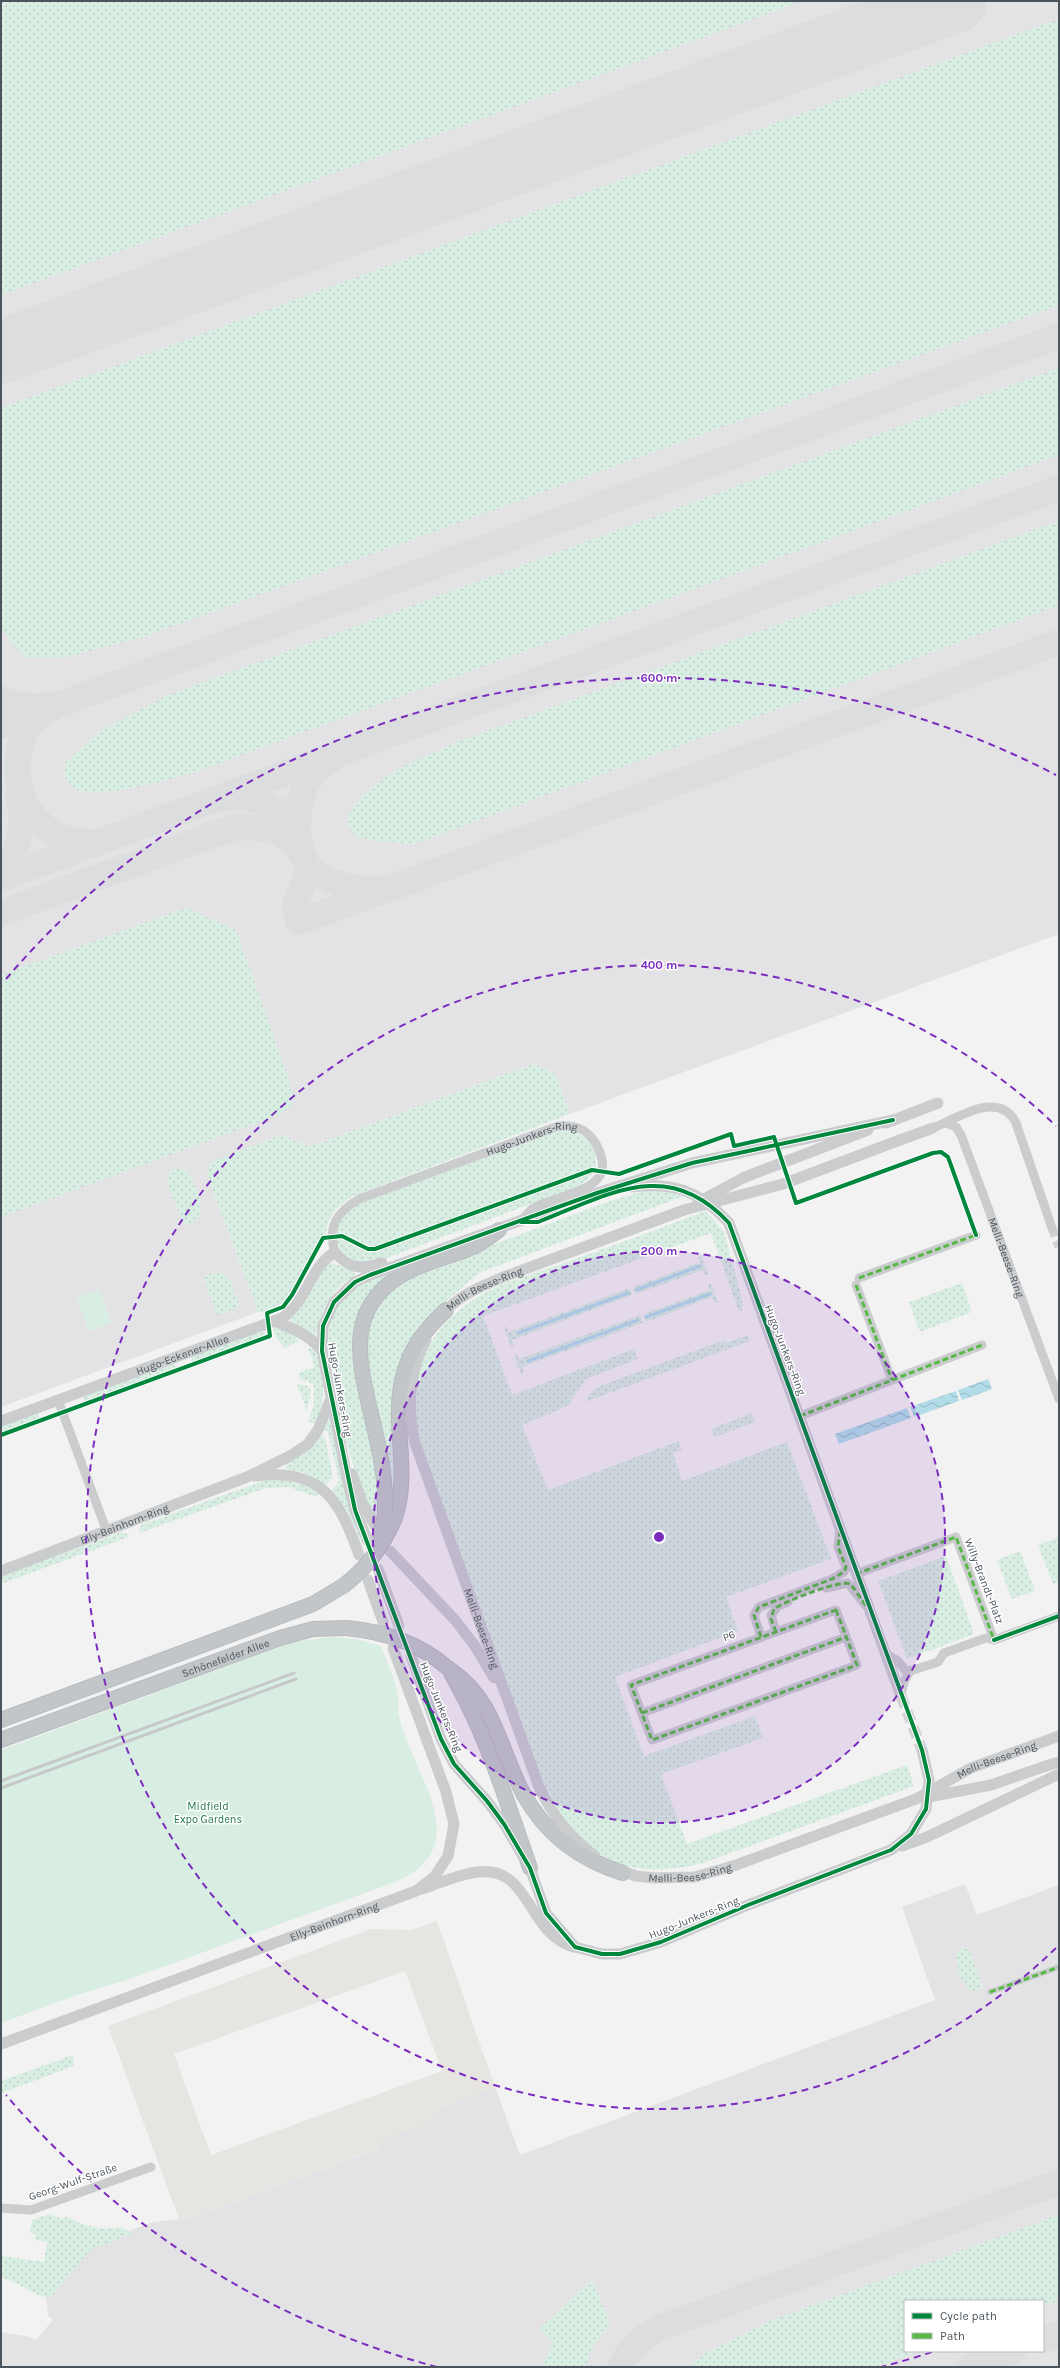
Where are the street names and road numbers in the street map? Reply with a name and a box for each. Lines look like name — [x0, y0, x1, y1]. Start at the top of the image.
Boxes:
street label: Hugo-Junkers-Ring — [484, 1119, 580, 1158]
street label: Melli-Beese-Ring — [986, 1216, 1028, 1300]
street label: Melli-Beese-Ring — [443, 1264, 525, 1313]
street label: Hugo-Junkers-Ring — [762, 1303, 809, 1398]
street label: Hugo-Eckener-Allee — [134, 1332, 231, 1378]
street label: Hugo-Junkers-Ring — [325, 1342, 355, 1439]
street label: Elly-Beinhorn-Ring — [78, 1501, 171, 1547]
street label: Willy-Brandt-Platz — [962, 1536, 1006, 1626]
street label: Melli-Beese-Ring — [461, 1586, 503, 1671]
street label: P6 — [721, 1628, 737, 1644]
street label: Schönefelder Allee — [180, 1636, 271, 1680]
street label: Hugo-Junkers-Ring — [417, 1660, 465, 1755]
street label: Melli-Beese-Ring — [954, 1738, 1039, 1781]
street label: Melli-Beese-Ring — [648, 1860, 734, 1885]
street label: Hugo-Junkers-Ring — [647, 1894, 742, 1942]
street label: Elly-Beinhorn-Ring — [288, 1899, 381, 1944]
street label: Georg-Wulf-Straße — [27, 2161, 119, 2203]

